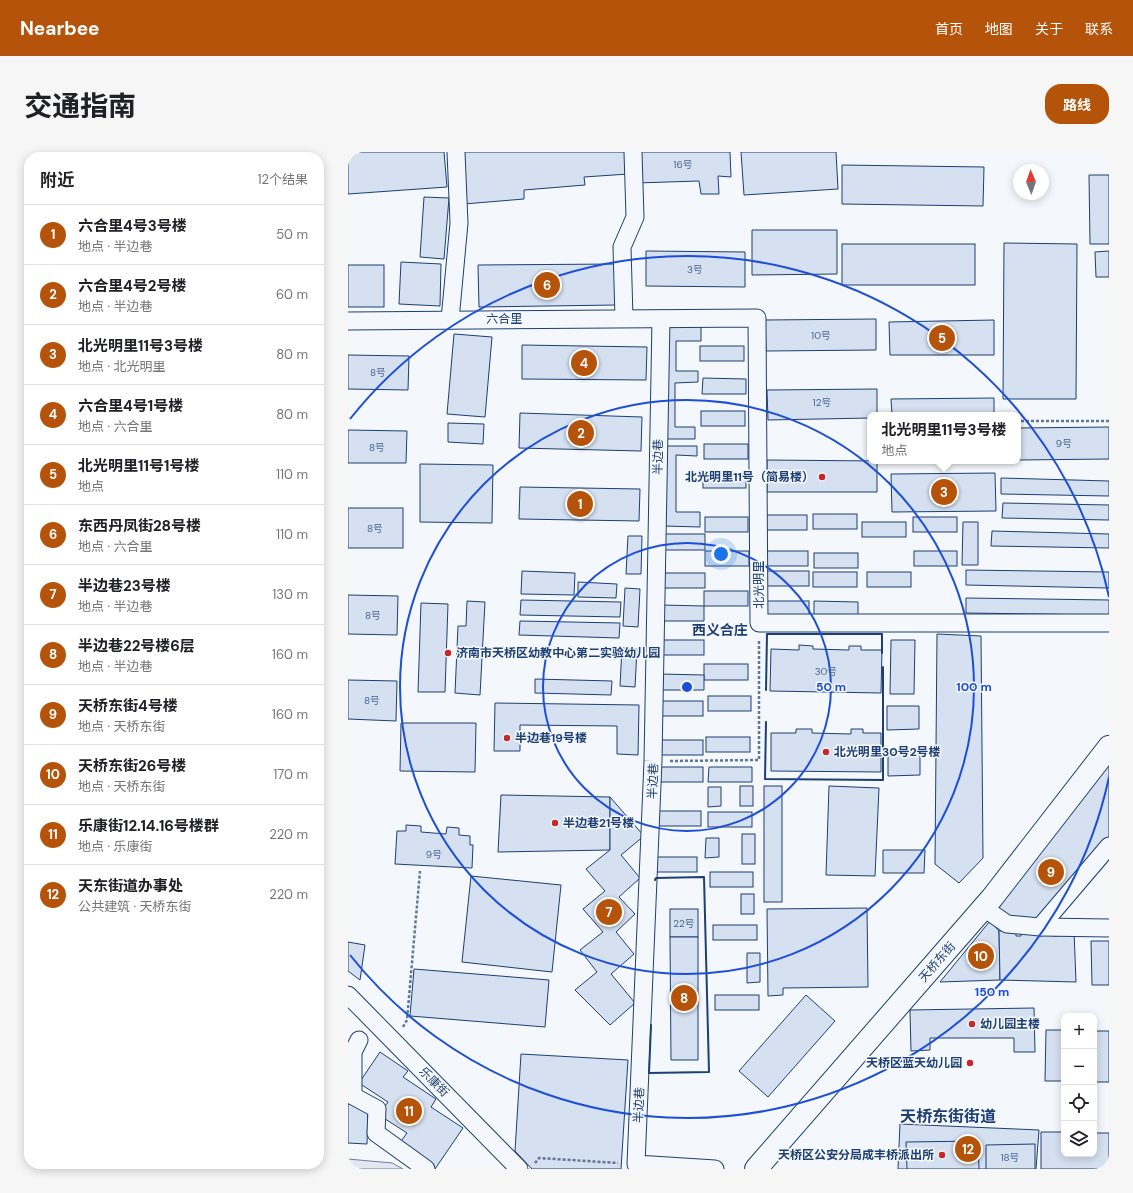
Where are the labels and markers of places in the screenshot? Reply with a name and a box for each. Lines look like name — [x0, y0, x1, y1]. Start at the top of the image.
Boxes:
pin: 6 — [534, 270, 560, 300]
pin: 5 — [929, 323, 955, 353]
pin: 4 — [571, 348, 597, 378]
pin: 2 — [568, 418, 594, 448]
place label: 北光明里11号（简易楼） — [685, 469, 814, 485]
marker: 北光明里11号（简易楼） — [817, 472, 827, 482]
pin: 3 — [931, 477, 957, 507]
pin: 1 — [567, 489, 593, 519]
place label: 济南市天桥区幼教中心第二实验幼儿园 — [456, 645, 660, 661]
marker: 济南市天桥区幼教中心第二实验幼儿园 — [443, 648, 453, 658]
centre of rings — [680, 680, 694, 694]
place label: 半边巷19号楼 — [515, 730, 587, 746]
marker: 半边巷19号楼 — [502, 733, 512, 743]
place label: 北光明里30号2号楼 — [834, 744, 941, 760]
marker: 北光明里30号2号楼 — [821, 747, 831, 757]
place label: 半边巷21号楼 — [563, 815, 634, 831]
marker: 半边巷21号楼 — [550, 818, 560, 828]
pin: 9 — [1038, 857, 1064, 887]
pin: 7 — [596, 897, 622, 927]
pin: 10 — [968, 941, 994, 971]
pin: 8 — [671, 983, 697, 1013]
place label: 幼儿园主楼 — [980, 1016, 1040, 1032]
marker: 幼儿园主楼 — [967, 1019, 977, 1029]
place label: 天桥区蓝天幼儿园 — [866, 1055, 962, 1071]
marker: 天桥区蓝天幼儿园 — [965, 1058, 975, 1068]
pin: 11 — [396, 1096, 422, 1126]
pin: 12 — [955, 1134, 981, 1164]
place label: 天桥区公安分局成丰桥派出所 — [778, 1147, 934, 1163]
marker: 天桥区公安分局成丰桥派出所 — [937, 1150, 947, 1160]

